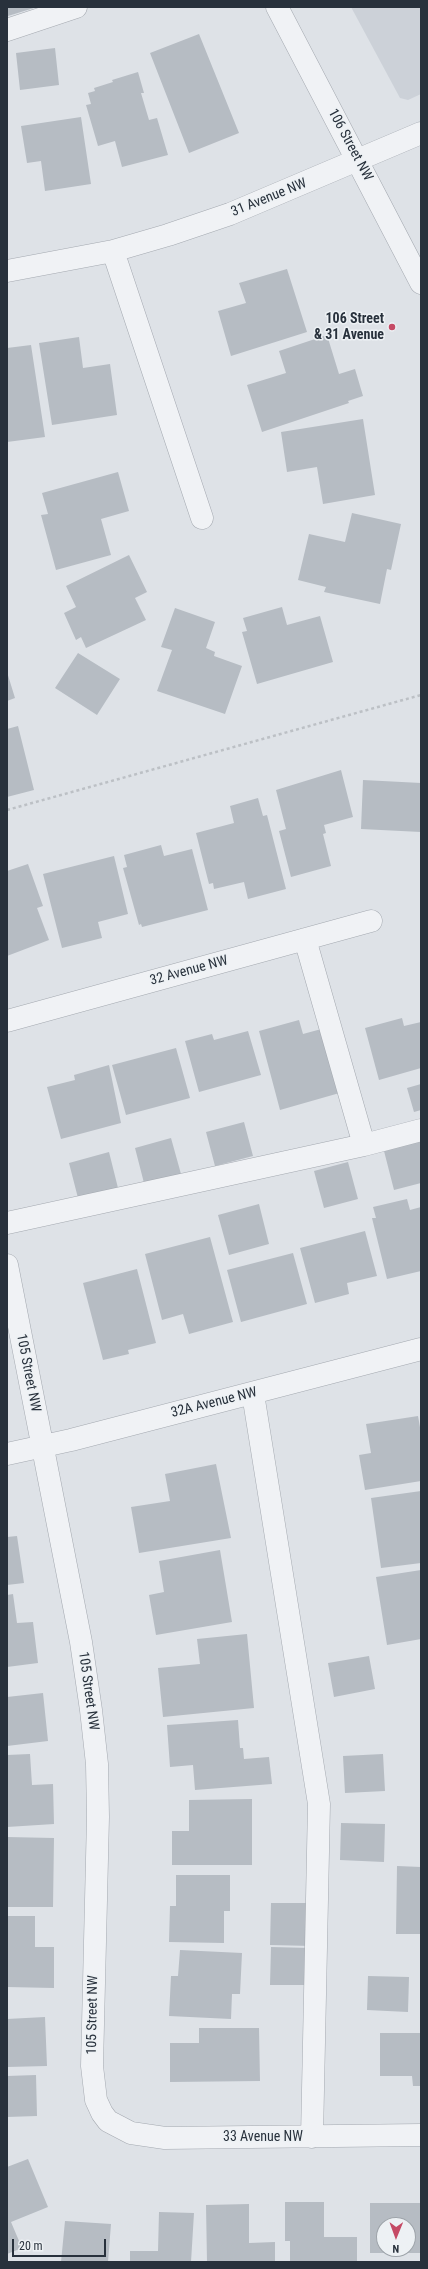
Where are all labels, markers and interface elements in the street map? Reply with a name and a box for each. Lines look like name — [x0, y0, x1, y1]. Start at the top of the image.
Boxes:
street label: 106 Street NW — [324, 106, 376, 184]
street label: 31 Avenue NW — [229, 175, 309, 221]
place label: 106 Street & 31 Avenue — [314, 311, 384, 344]
marker: 106 Street & 31 Avenue — [387, 322, 397, 332]
street label: 32 Avenue NW — [148, 953, 230, 989]
street label: 105 Street NW — [12, 1332, 44, 1414]
street label: 32A Avenue NW — [169, 1384, 259, 1422]
street label: 105 Street NW — [74, 1651, 102, 1731]
street label: 105 Street NW — [84, 1975, 102, 2055]
street label: 33 Avenue NW — [223, 2129, 303, 2145]
north arrow — [376, 2217, 416, 2257]
scale bar — [14, 2231, 108, 2257]
text: 20 m — [19, 2239, 43, 2253]
text: N — [392, 2242, 399, 2255]

